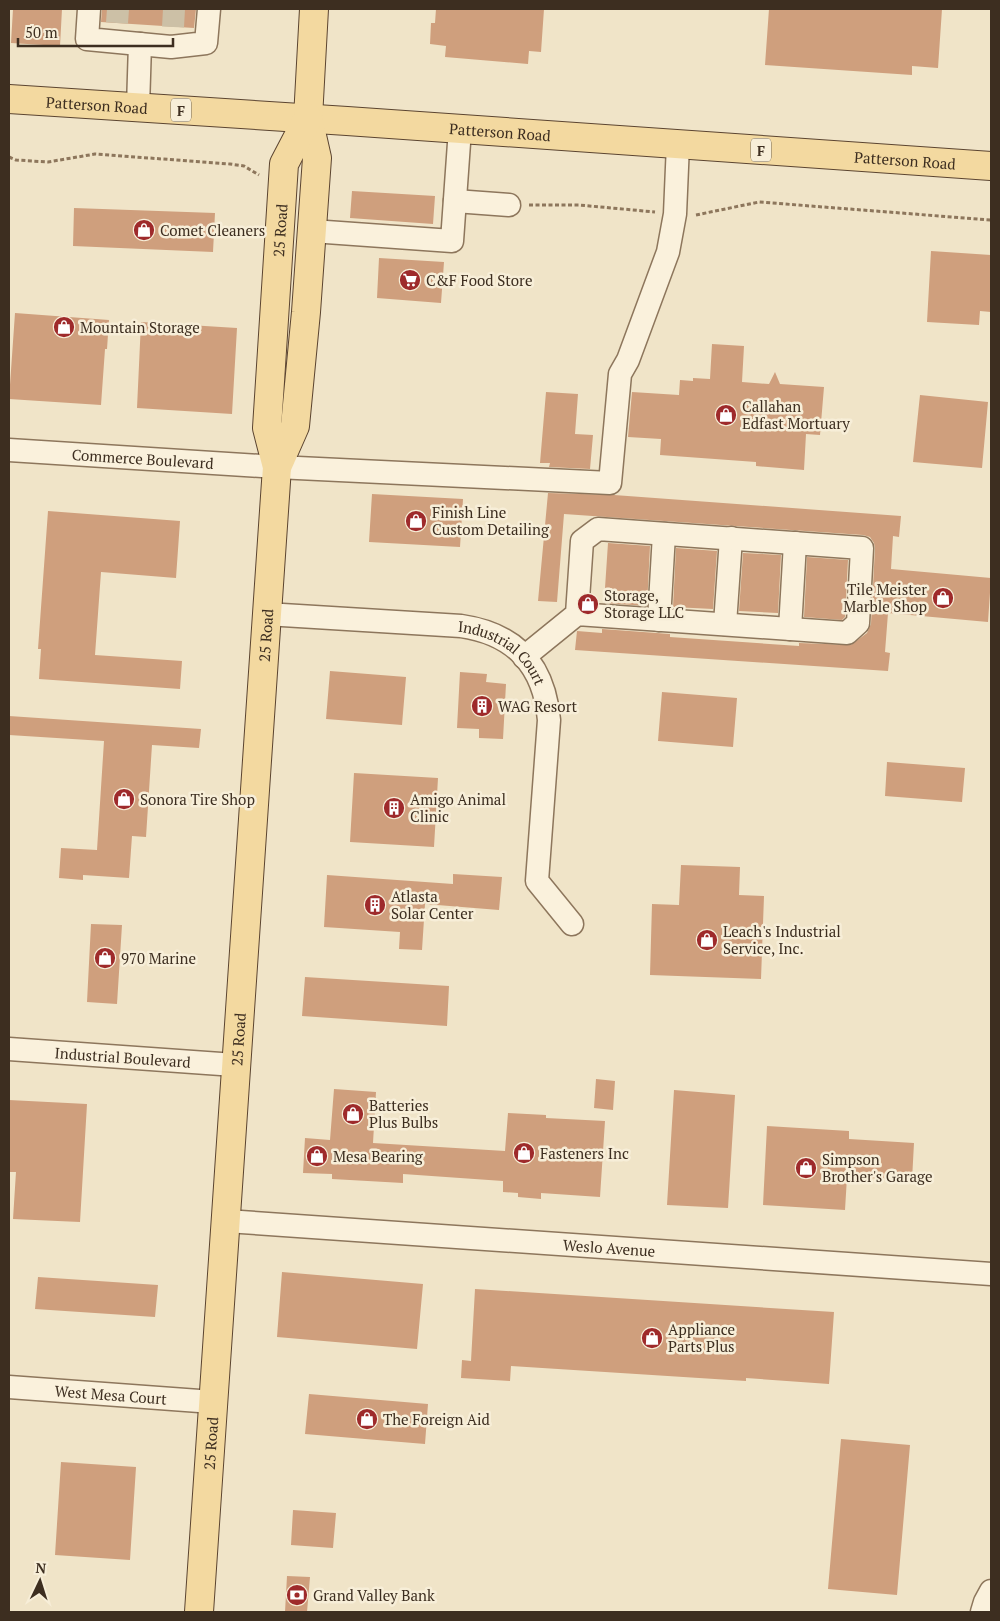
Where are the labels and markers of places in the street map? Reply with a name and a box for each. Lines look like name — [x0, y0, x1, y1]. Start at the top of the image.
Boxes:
shop icon: Comet Cleaners — [132, 218, 156, 242]
place label: Comet Cleaners — [160, 220, 265, 240]
supermarket icon: C&F Food Store — [398, 268, 422, 292]
place label: C&F Food Store — [426, 270, 532, 290]
shop icon: Mountain Storage — [52, 315, 76, 339]
place label: Mountain Storage — [80, 317, 200, 337]
place label: Callahan Edfast Mortuary — [742, 396, 850, 433]
shop icon: Callahan Edfast Mortuary — [714, 403, 738, 427]
place label: Finish Line Custom Detailing — [432, 502, 550, 539]
shop icon: Finish Line Custom Detailing — [404, 509, 428, 533]
place label: Tile Meister Marble Shop — [843, 579, 927, 616]
place label: Storage, Storage LLC — [604, 585, 684, 622]
shop icon: Tile Meister Marble Shop — [931, 586, 955, 610]
shop icon: Storage, Storage LLC — [576, 592, 600, 616]
building icon: WAG Resort — [470, 694, 494, 718]
place label: WAG Resort — [498, 696, 577, 716]
shop icon: Sonora Tire Shop — [112, 787, 136, 811]
place label: Sonora Tire Shop — [140, 789, 255, 809]
place label: Amigo Animal Clinic — [410, 789, 506, 826]
building icon: Amigo Animal Clinic — [382, 796, 406, 820]
place label: Atlasta Solar Center — [391, 886, 474, 923]
building icon: Atlasta Solar Center — [363, 893, 387, 917]
place label: Leach's Industrial Service, Inc. — [723, 921, 841, 958]
shop icon: Leach's Industrial Service, Inc. — [695, 928, 719, 952]
shop icon: 970 Marine — [93, 946, 117, 970]
place label: 970 Marine — [121, 948, 196, 968]
place label: Batteries Plus Bulbs — [369, 1095, 438, 1132]
shop icon: Batteries Plus Bulbs — [341, 1102, 365, 1126]
shop icon: Fasteners Inc — [512, 1141, 536, 1165]
place label: Fasteners Inc — [540, 1143, 629, 1163]
shop icon: Mesa Bearing — [305, 1144, 329, 1168]
place label: Mesa Bearing — [333, 1146, 424, 1166]
place label: Simpson Brother's Garage — [822, 1149, 933, 1186]
shop icon: Simpson Brother's Garage — [794, 1156, 818, 1180]
place label: Appliance Parts Plus — [668, 1319, 735, 1356]
shop icon: Appliance Parts Plus — [640, 1326, 664, 1350]
shop icon: The Foreign Aid — [355, 1407, 379, 1431]
place label: The Foreign Aid — [383, 1409, 490, 1429]
bank icon: Grand Valley Bank — [285, 1583, 309, 1607]
place label: Grand Valley Bank — [313, 1585, 435, 1605]

